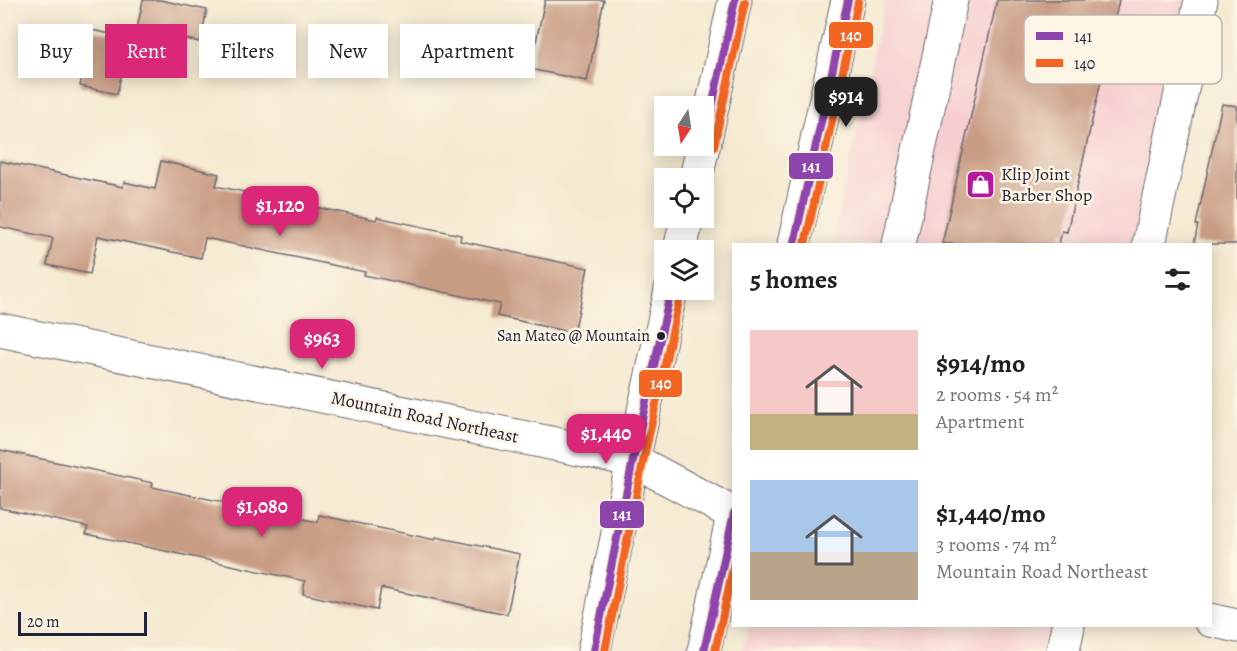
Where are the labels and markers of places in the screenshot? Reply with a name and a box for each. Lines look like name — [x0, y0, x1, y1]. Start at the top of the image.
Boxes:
pin: $914 — [810, 77, 882, 128]
place label: Klip Joint Barber Shop — [1001, 162, 1092, 207]
shop icon: Klip Joint Barber Shop — [964, 168, 996, 200]
pin: $1,120 — [231, 186, 329, 237]
pin: $963 — [286, 319, 358, 370]
place label: San Mateo @ Mountain — [497, 325, 650, 347]
marker: San Mateo @ Mountain — [655, 330, 667, 342]
pin: $1,440 — [557, 414, 655, 465]
pin: $1,080 — [213, 487, 311, 538]

